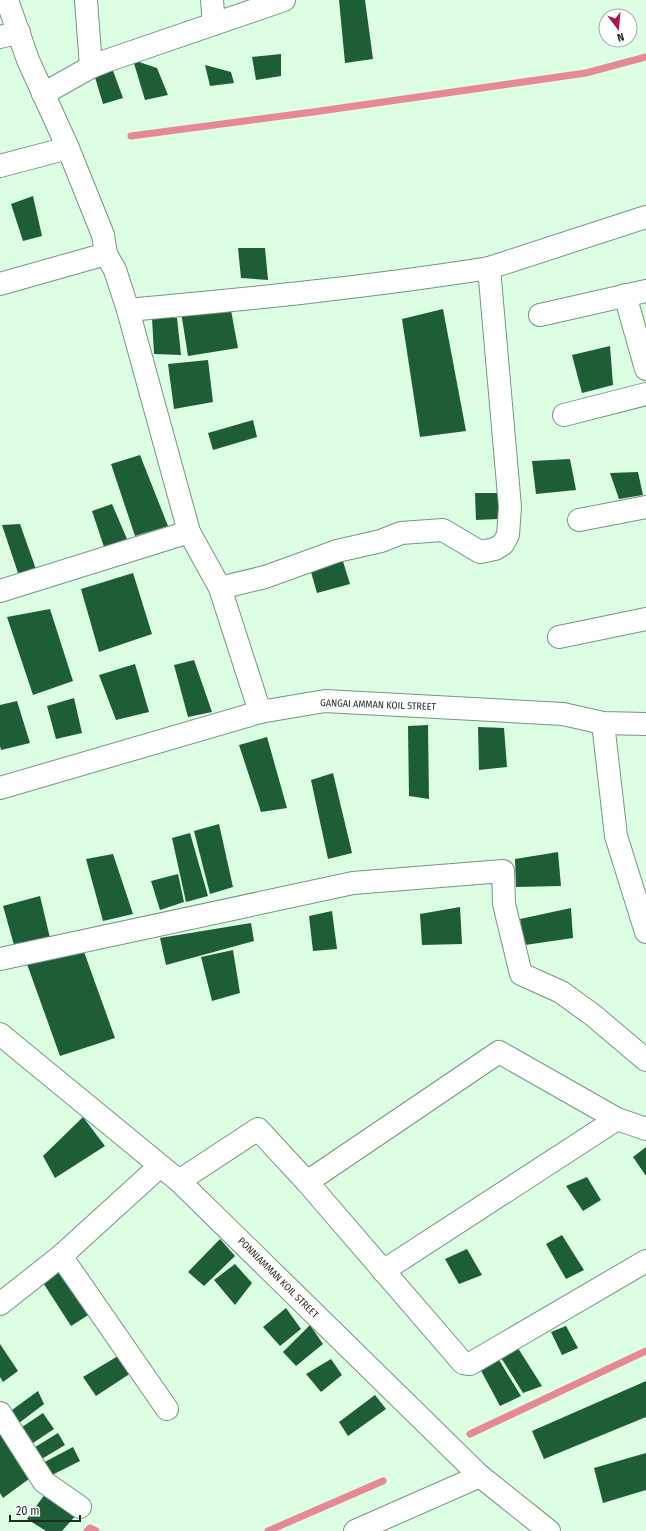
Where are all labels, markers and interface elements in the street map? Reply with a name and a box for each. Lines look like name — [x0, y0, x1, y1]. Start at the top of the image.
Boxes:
north arrow — [598, 8, 638, 48]
text: N — [616, 30, 626, 44]
street label: GANGAI AMMAN KOIL STREET — [320, 697, 436, 713]
street label: PONNIAMMAN KOIL STREET — [235, 1235, 321, 1321]
scale bar — [10, 1497, 80, 1523]
text: 20 m — [16, 1504, 40, 1518]

